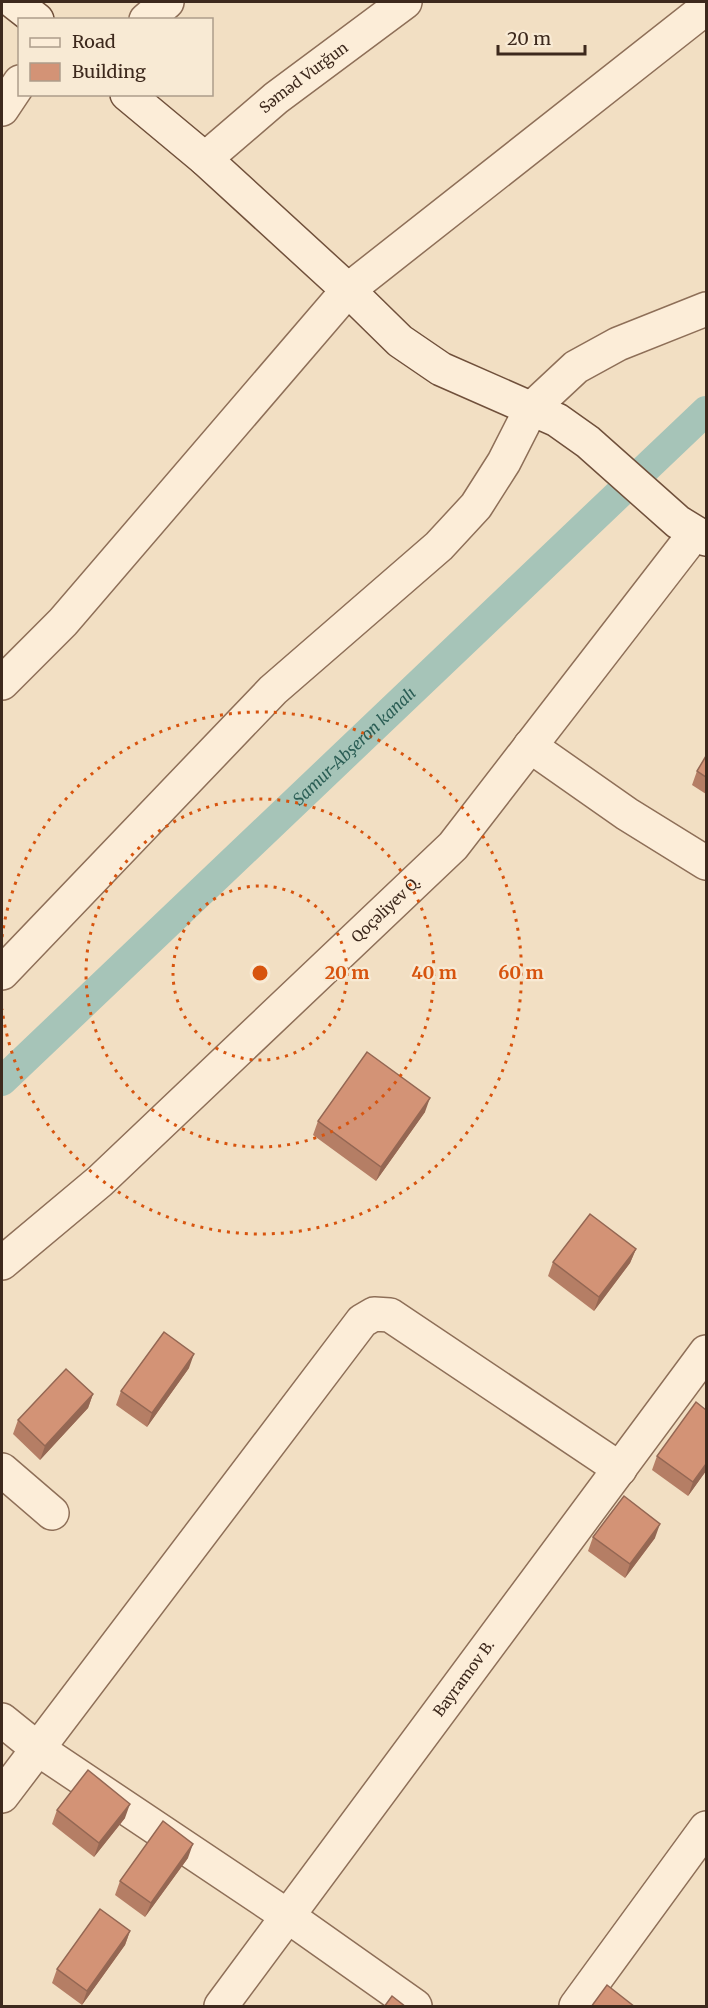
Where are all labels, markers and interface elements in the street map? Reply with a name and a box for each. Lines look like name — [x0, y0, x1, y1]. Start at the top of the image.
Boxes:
legend — [18, 18, 213, 96]
scale bar — [498, 18, 585, 56]
text: 20 m — [507, 27, 551, 50]
text: Road — [72, 30, 116, 53]
street label: Səməd Vurğun — [255, 38, 352, 117]
text: Building — [72, 60, 146, 83]
water label: Samur-Abşeron kanalı — [288, 683, 420, 809]
street label: Qoçəliyev Q. — [347, 872, 424, 946]
text: 20 m — [325, 961, 369, 984]
text: 40 m — [411, 961, 457, 984]
text: 60 m — [498, 961, 544, 984]
centre of rings — [250, 963, 270, 983]
street label: Bayramov B. — [429, 1636, 498, 1720]

